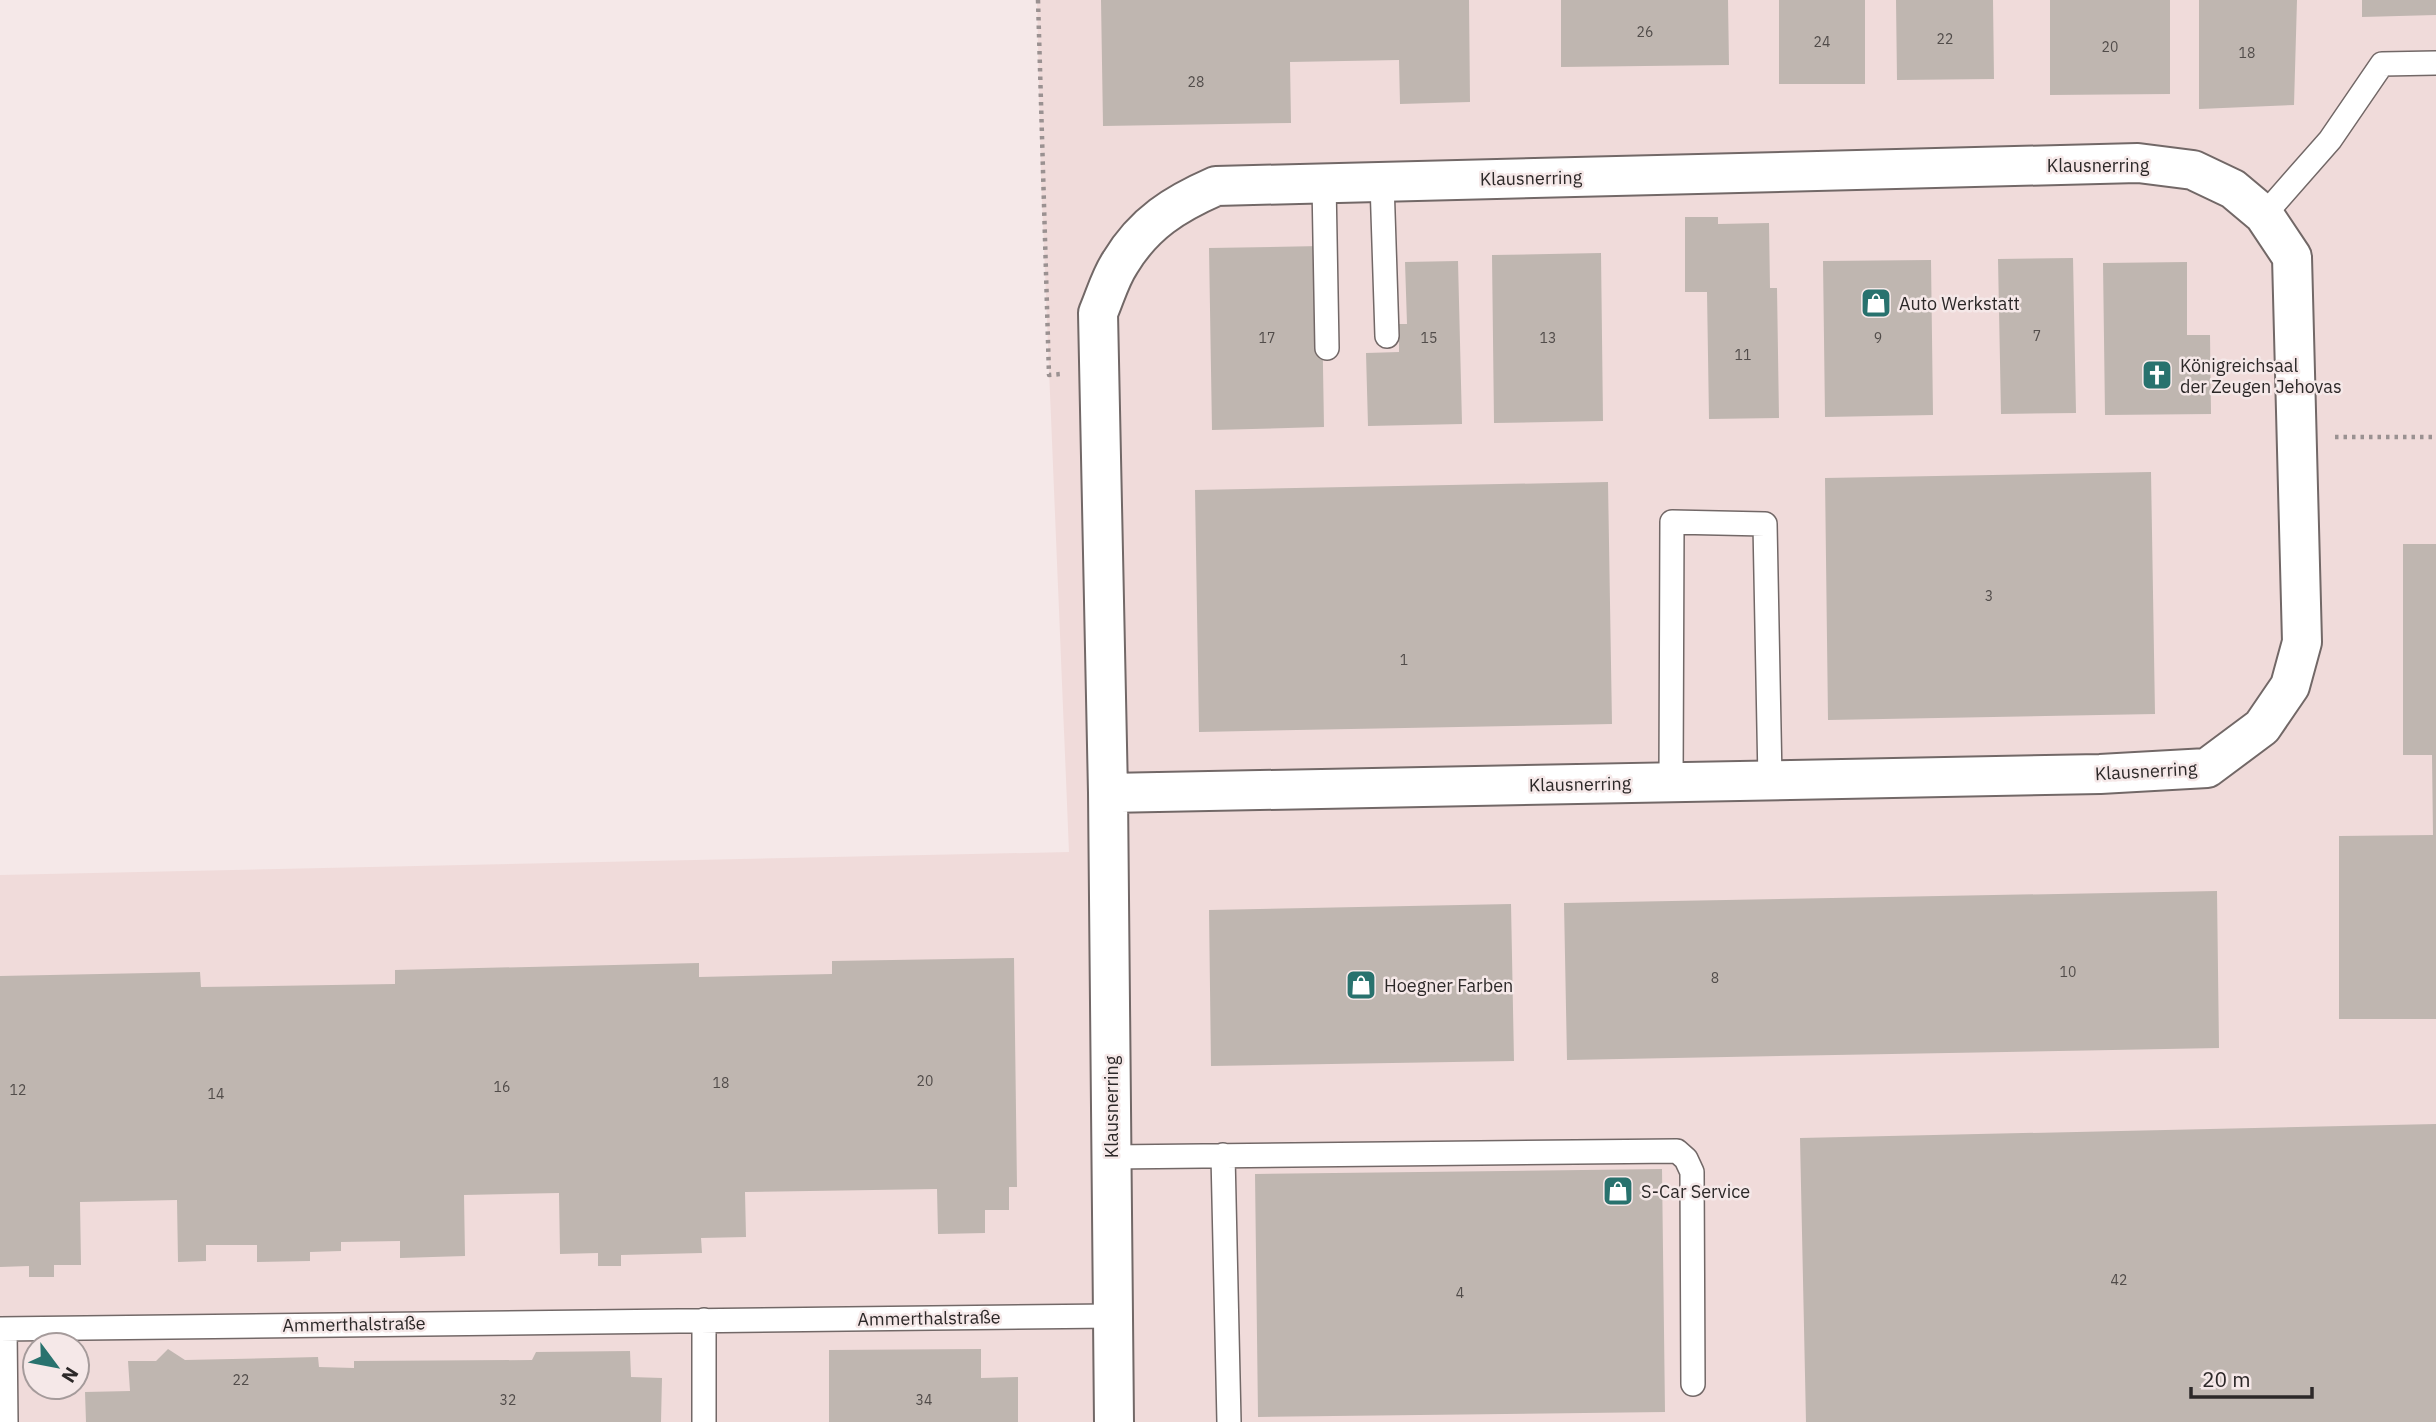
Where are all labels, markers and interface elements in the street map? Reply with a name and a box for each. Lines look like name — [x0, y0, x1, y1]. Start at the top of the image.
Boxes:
house number: 26 — [1637, 23, 1653, 41]
house number: 22 — [1937, 30, 1953, 48]
house number: 24 — [1814, 33, 1830, 51]
house number: 20 — [2102, 38, 2118, 56]
house number: 18 — [2239, 44, 2255, 62]
house number: 28 — [1188, 73, 1204, 91]
street label: Klausnerring — [2047, 154, 2150, 177]
street label: Klausnerring — [1480, 166, 1583, 190]
shop icon: Auto Werkstatt — [1859, 286, 1893, 320]
place label: Auto Werkstatt — [1899, 292, 2020, 315]
house number: 7 — [2033, 327, 2041, 345]
house number: 17 — [1259, 329, 1275, 347]
house number: 15 — [1421, 329, 1437, 347]
house number: 13 — [1540, 329, 1556, 347]
house number: 9 — [1874, 329, 1882, 347]
house number: 11 — [1735, 346, 1751, 364]
place label: Königreichsaal der Zeugen Jehovas — [2180, 354, 2342, 398]
church icon: Königreichsaal der Zeugen Jehovas — [2140, 358, 2174, 392]
house number: 3 — [1985, 587, 1993, 605]
house number: 1 — [1400, 651, 1408, 669]
street label: Klausnerring — [2094, 757, 2198, 785]
street label: Klausnerring — [1529, 772, 1632, 796]
house number: 10 — [2060, 963, 2076, 981]
shop icon: Hoegner Farben — [1344, 968, 1378, 1002]
house number: 8 — [1711, 969, 1719, 987]
place label: Hoegner Farben — [1384, 974, 1513, 997]
street label: Klausnerring — [1100, 1055, 1123, 1158]
house number: 20 — [917, 1072, 933, 1090]
house number: 18 — [713, 1074, 729, 1092]
house number: 16 — [494, 1078, 510, 1096]
house number: 12 — [10, 1081, 26, 1099]
house number: 14 — [208, 1085, 224, 1103]
shop icon: S-Car Service — [1601, 1174, 1635, 1208]
place label: S-Car Service — [1641, 1180, 1750, 1203]
house number: 42 — [2111, 1271, 2127, 1289]
house number: 4 — [1456, 1284, 1464, 1302]
street label: Ammerthalstraße — [857, 1305, 1001, 1331]
street label: Ammerthalstraße — [282, 1311, 426, 1337]
north arrow — [21, 1331, 91, 1401]
scale bar — [2191, 1356, 2312, 1400]
text: N — [57, 1363, 84, 1387]
text: 20 m — [2202, 1365, 2251, 1393]
house number: 22 — [233, 1371, 249, 1389]
house number: 32 — [500, 1391, 516, 1409]
house number: 34 — [916, 1391, 932, 1409]

